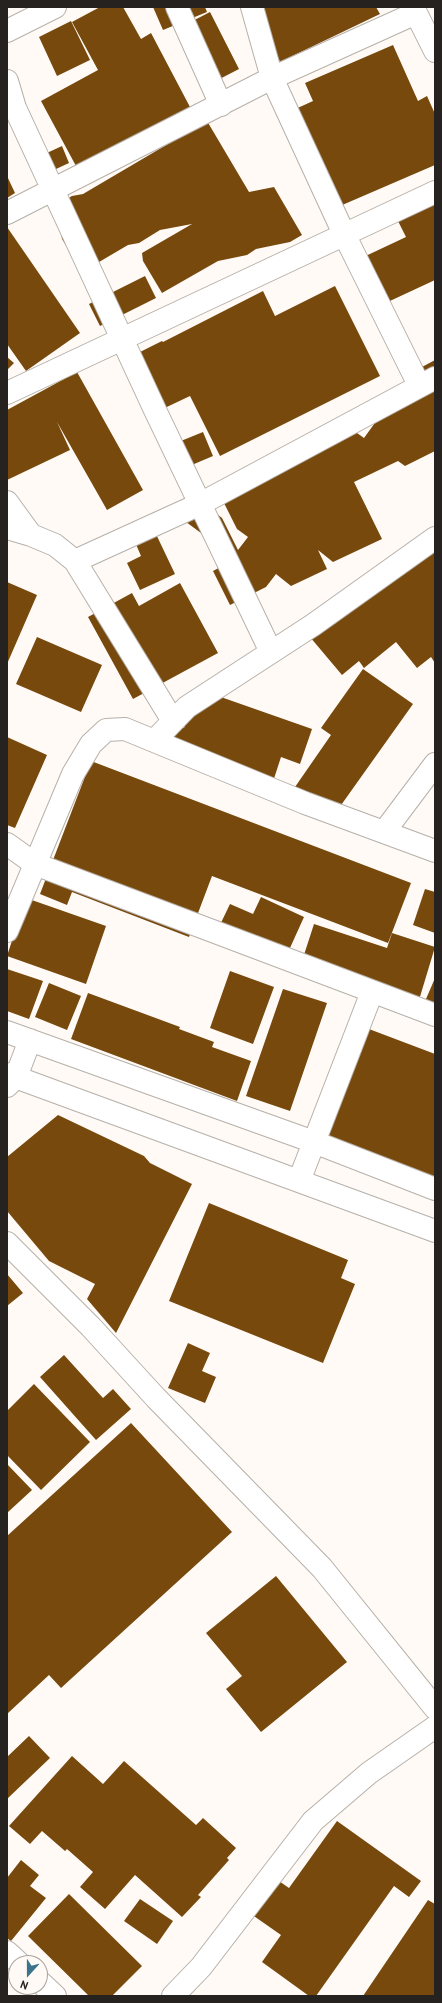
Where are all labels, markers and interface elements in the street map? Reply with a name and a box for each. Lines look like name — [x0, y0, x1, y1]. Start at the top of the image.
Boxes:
north arrow — [8, 1955, 48, 1995]
text: N — [18, 1977, 30, 1993]

